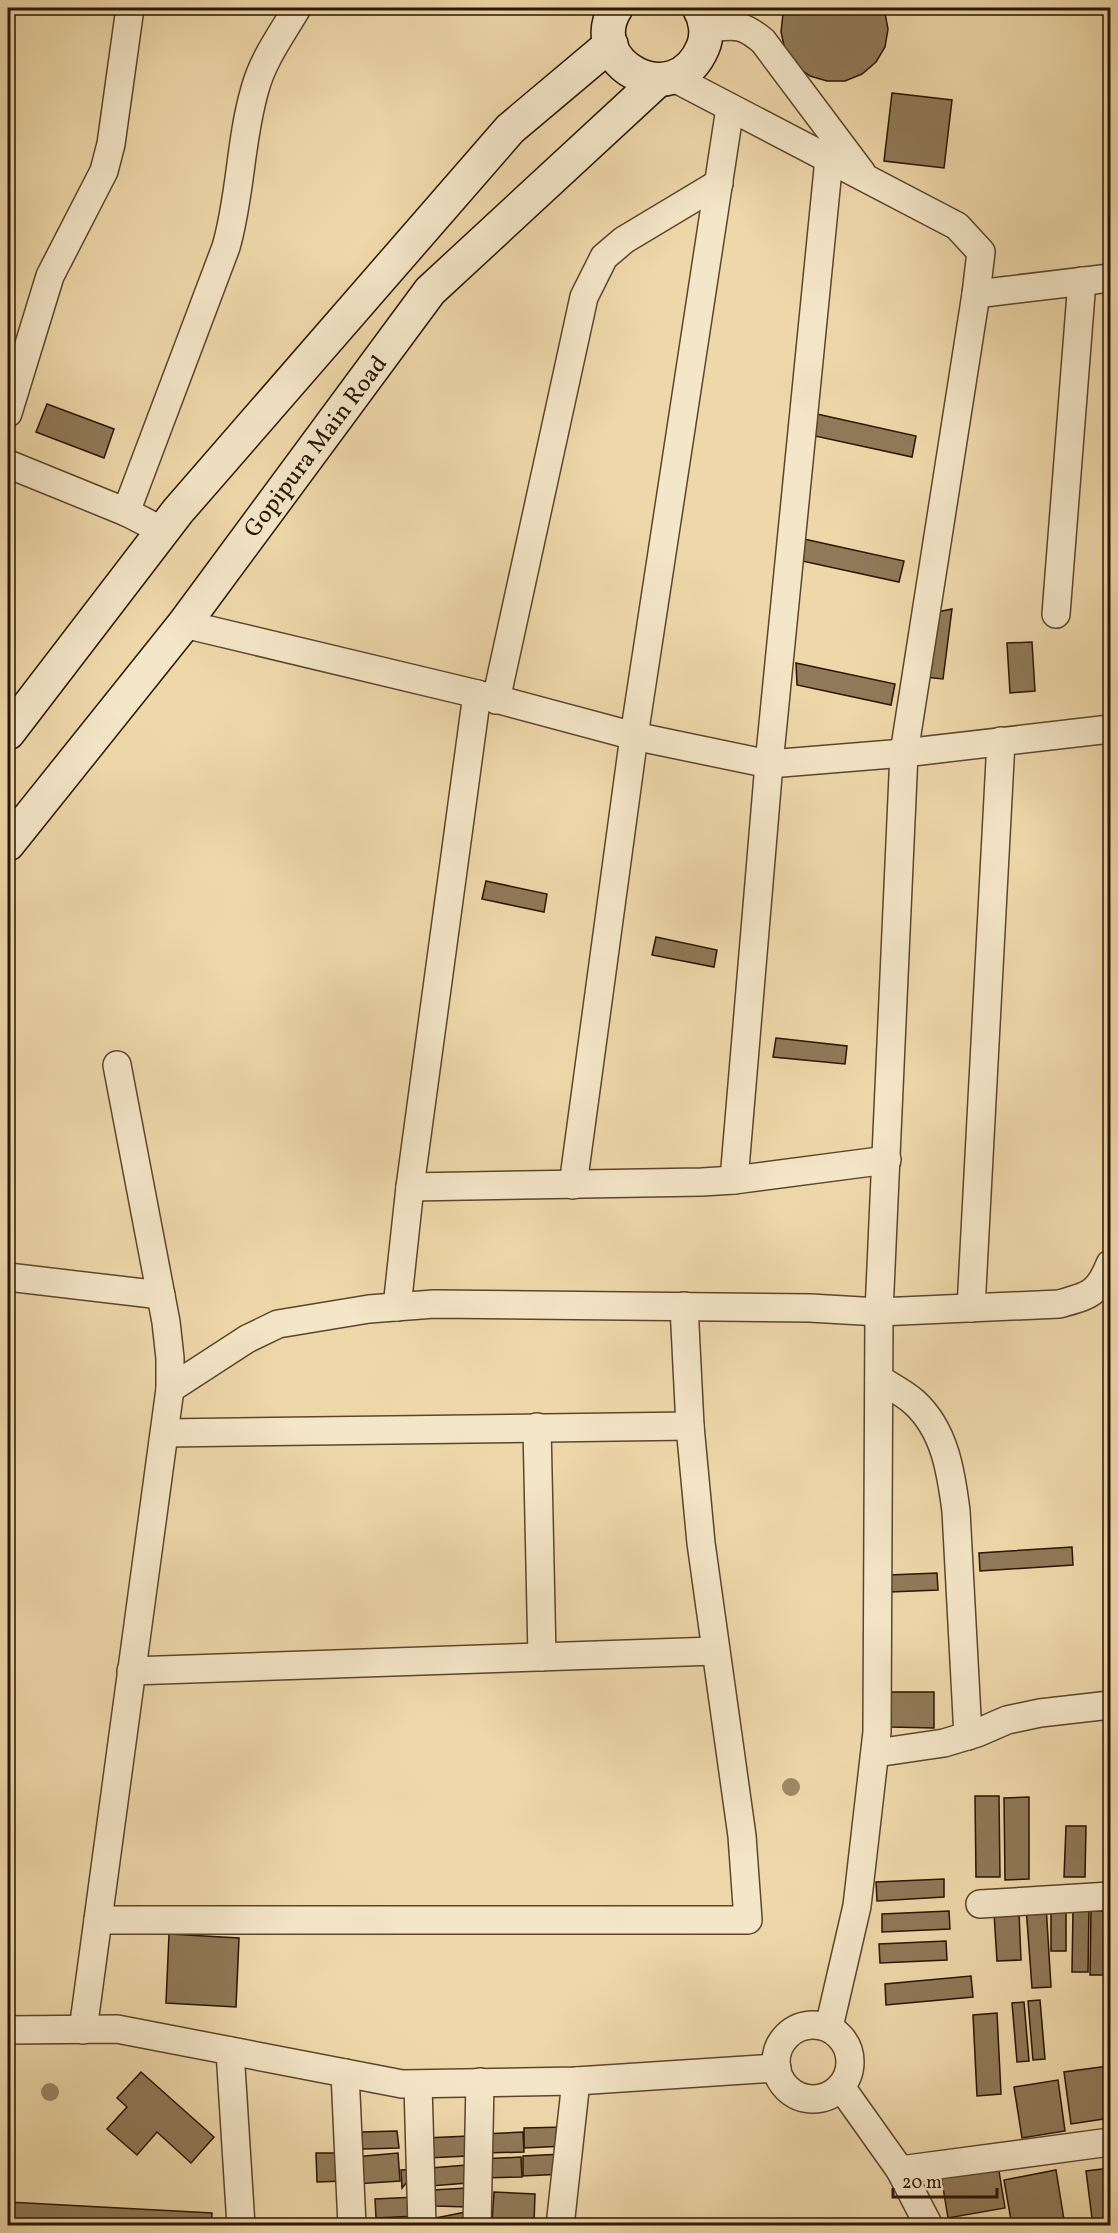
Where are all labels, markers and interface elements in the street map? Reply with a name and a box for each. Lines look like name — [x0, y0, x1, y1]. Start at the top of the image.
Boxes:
street label: Gopipura Main Road — [237, 349, 396, 545]
scale bar — [893, 2161, 996, 2199]
text: 20 m — [902, 2171, 942, 2196]

